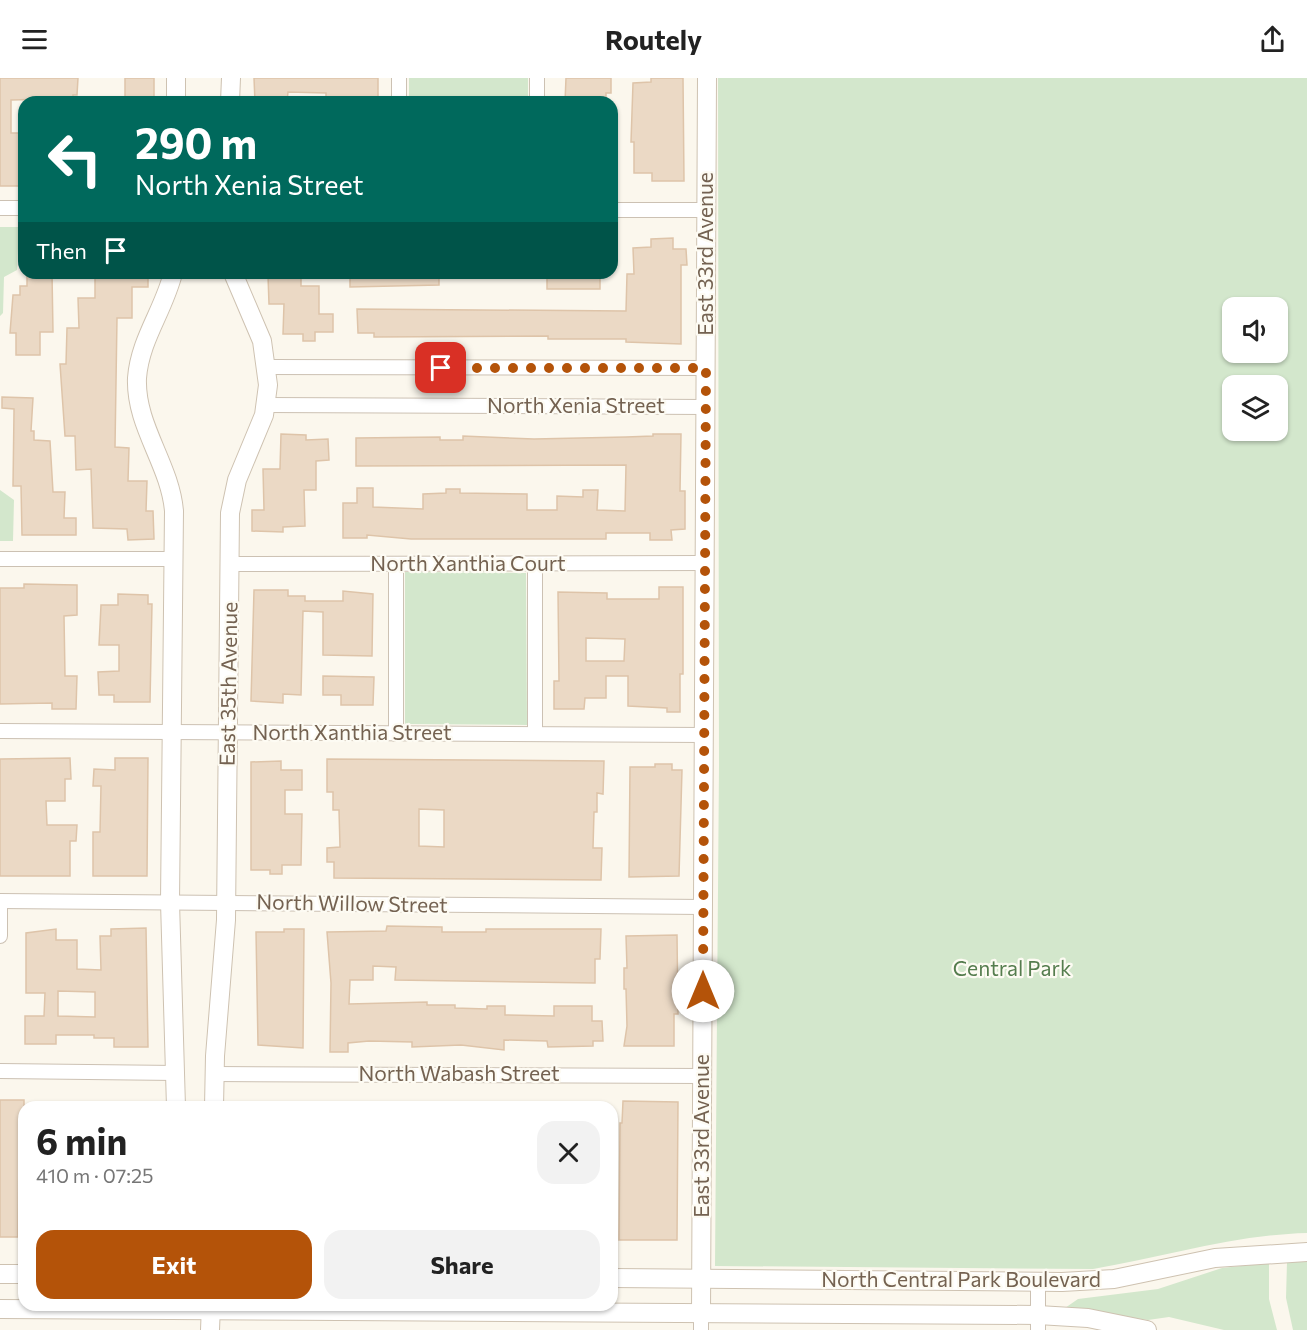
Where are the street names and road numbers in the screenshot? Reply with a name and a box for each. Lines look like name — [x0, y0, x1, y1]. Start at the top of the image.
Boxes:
street label: East 33rd Avenue — [692, 172, 717, 336]
street label: North Xenia Street — [487, 392, 665, 417]
street label: North Xanthia Court — [370, 550, 566, 575]
street label: East 35th Avenue — [214, 602, 241, 766]
street label: North Xanthia Street — [252, 719, 452, 744]
street label: North Willow Street — [256, 888, 448, 917]
street label: East 33rd Avenue — [688, 1054, 713, 1218]
street label: North Wabash Street — [358, 1060, 560, 1085]
street label: North Central Park Boulevard — [821, 1266, 1101, 1291]

